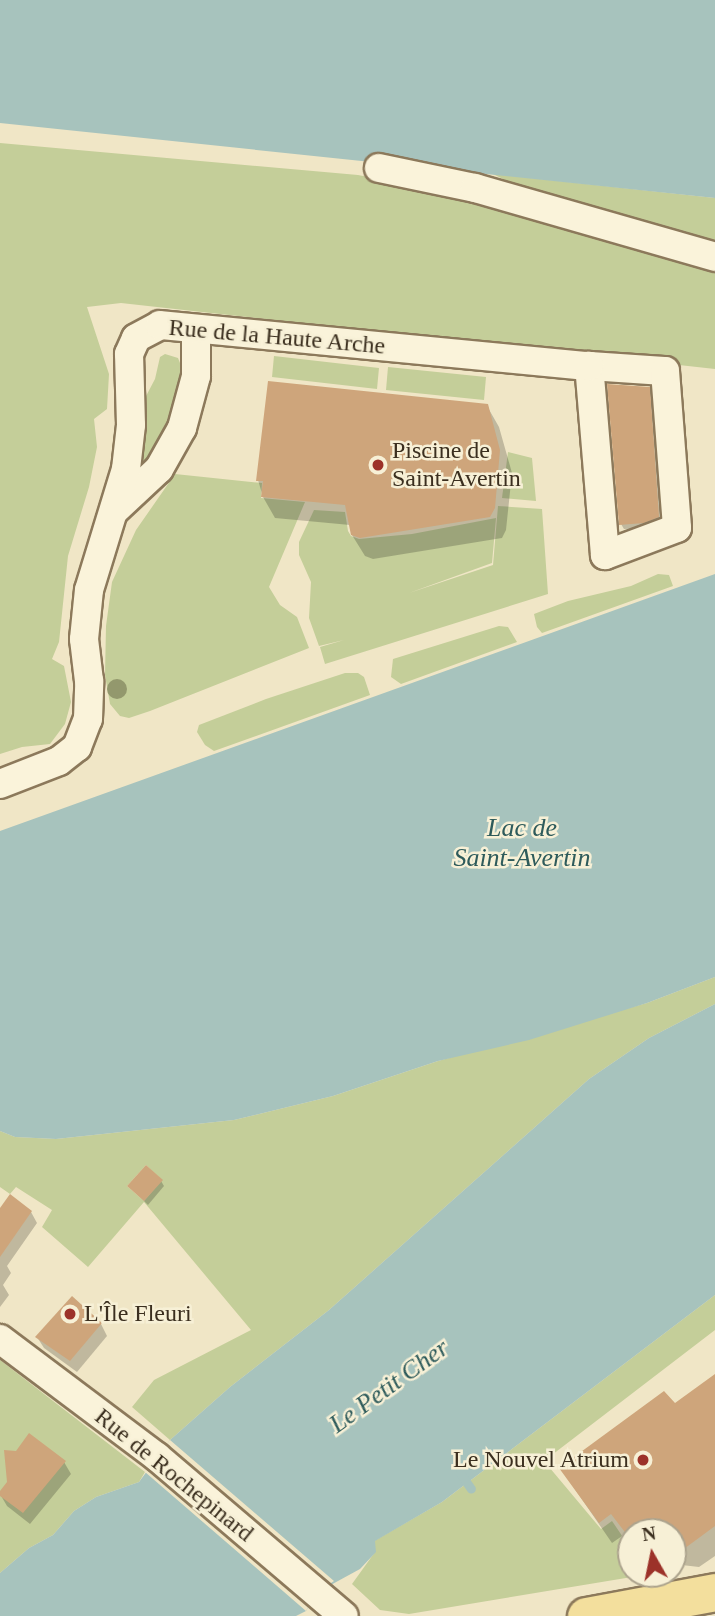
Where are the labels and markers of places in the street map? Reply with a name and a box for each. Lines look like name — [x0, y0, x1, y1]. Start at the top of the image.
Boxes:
place label: Piscine de Saint-Avertin — [392, 437, 521, 493]
marker: Piscine de Saint-Avertin — [370, 457, 386, 473]
place label: L'Île Fleuri — [84, 1300, 192, 1328]
marker: L'Île Fleuri — [62, 1306, 78, 1322]
place label: Le Nouvel Atrium — [452, 1446, 629, 1474]
marker: Le Nouvel Atrium — [635, 1452, 651, 1468]

